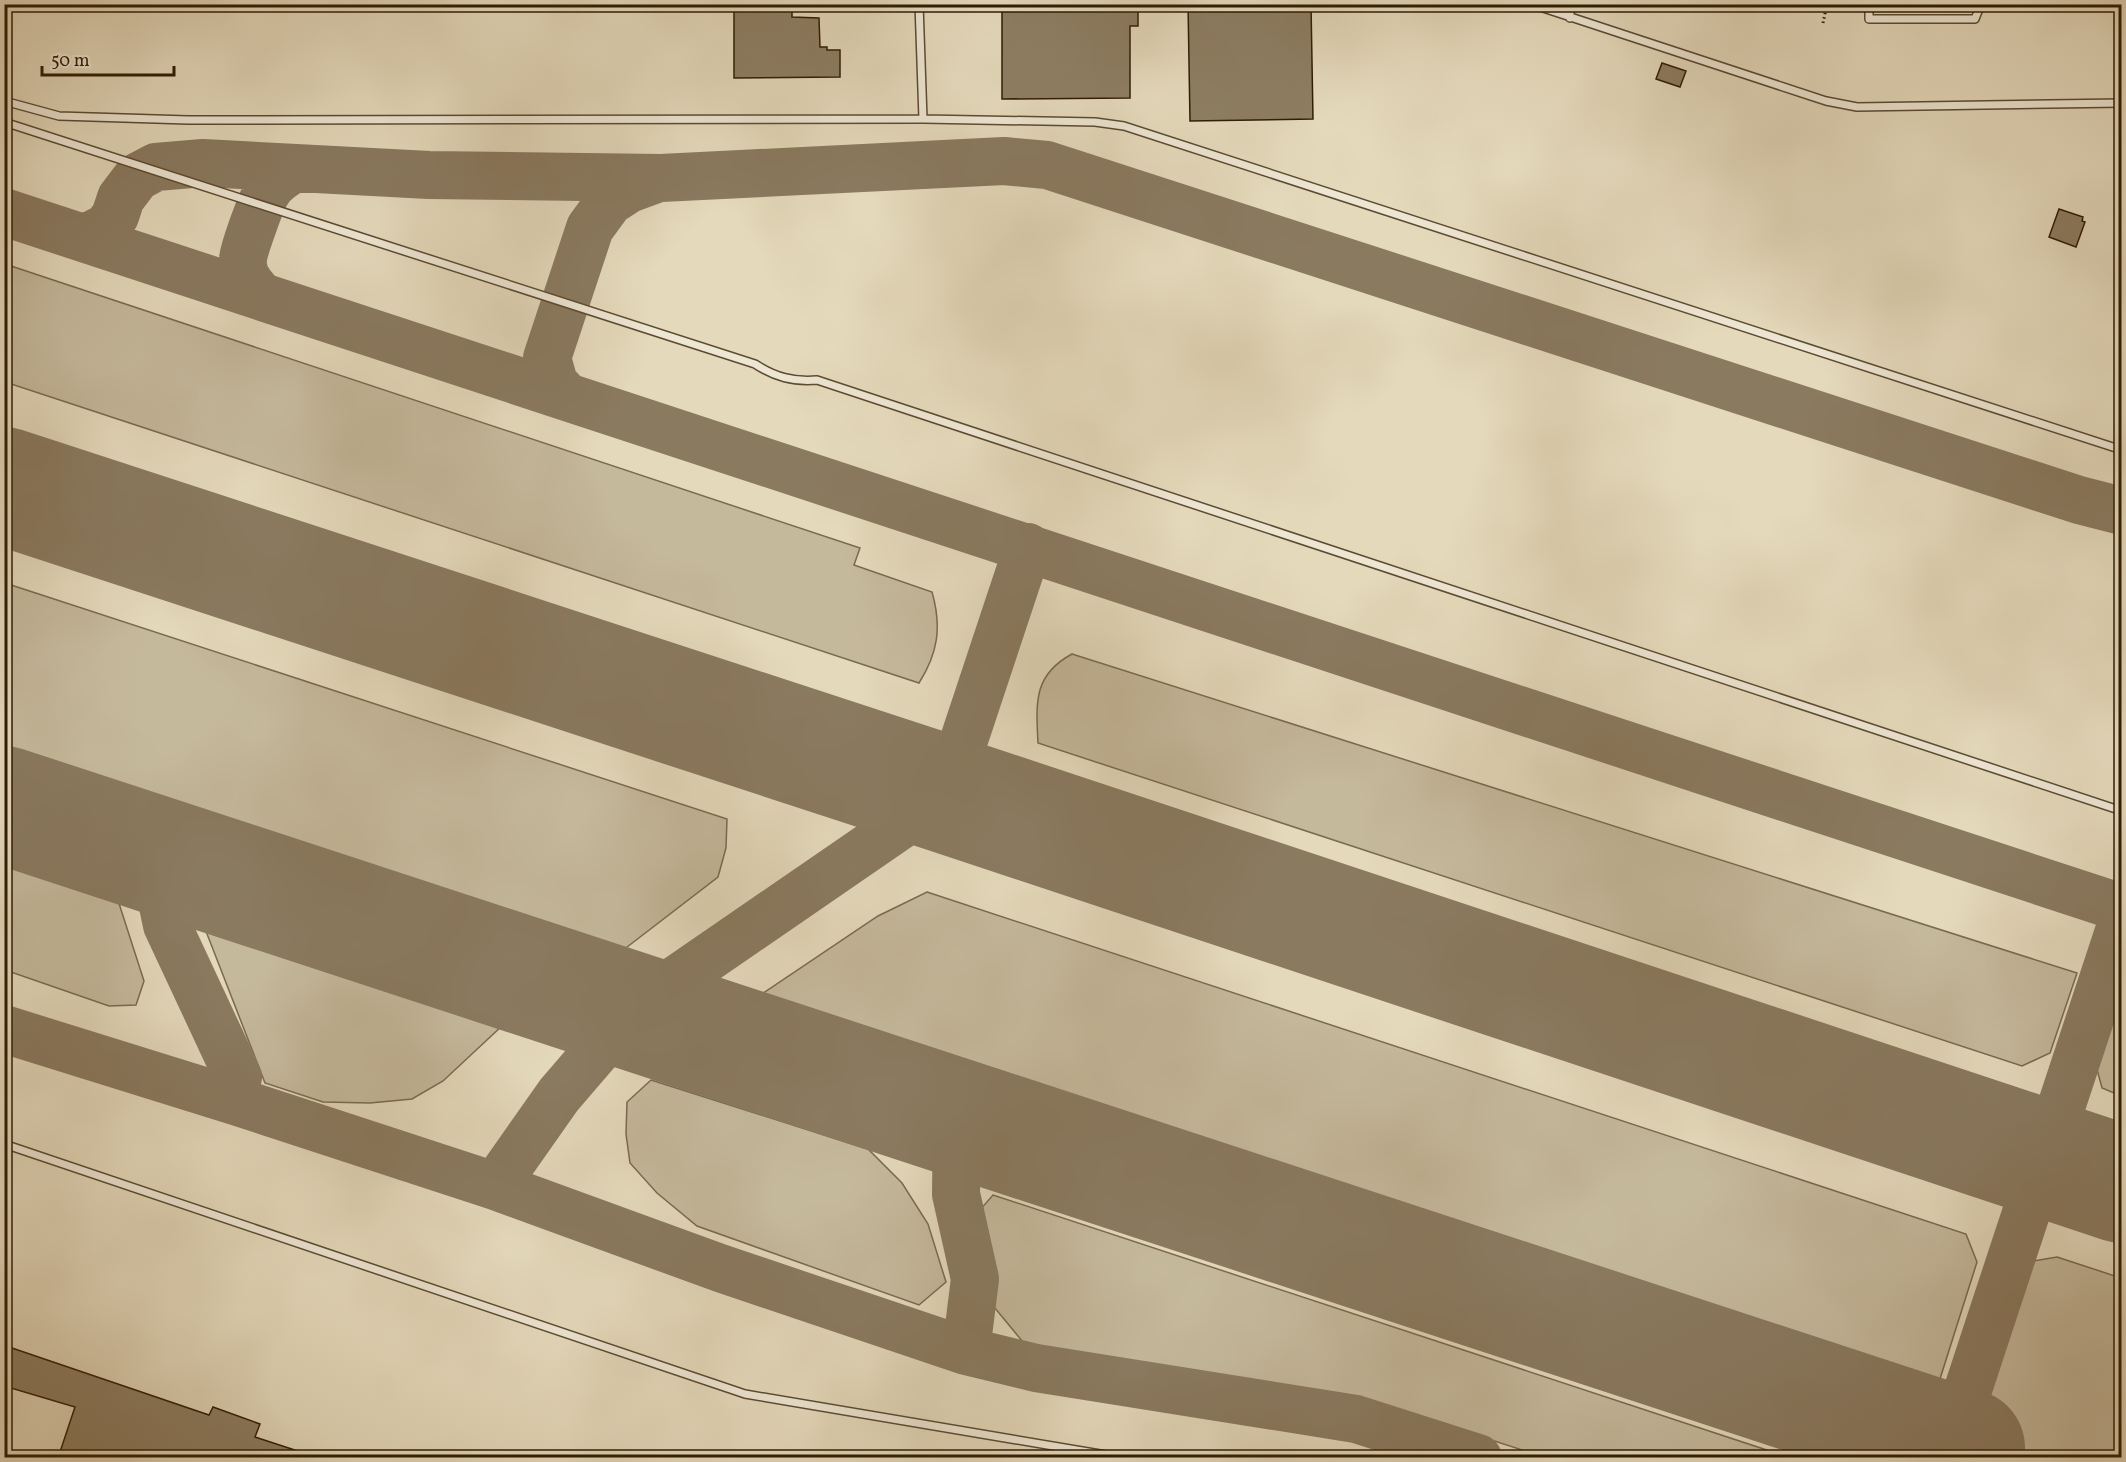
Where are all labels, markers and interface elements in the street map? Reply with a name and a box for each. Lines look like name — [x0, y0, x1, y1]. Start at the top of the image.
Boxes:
scale bar — [42, 39, 174, 77]
text: 50 m — [51, 49, 90, 74]

